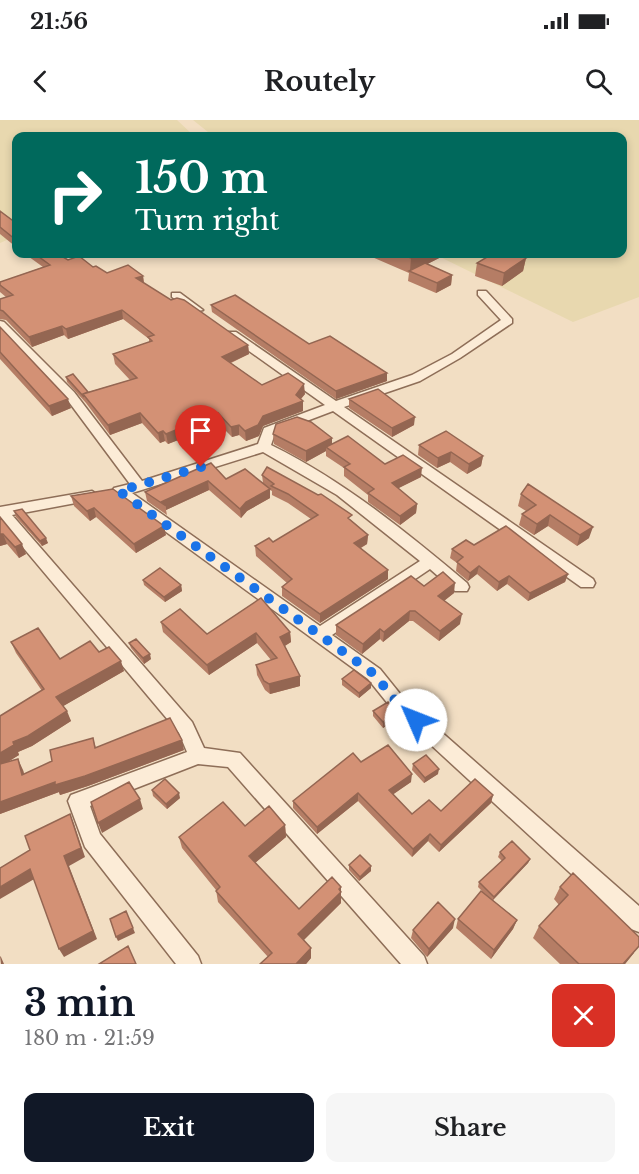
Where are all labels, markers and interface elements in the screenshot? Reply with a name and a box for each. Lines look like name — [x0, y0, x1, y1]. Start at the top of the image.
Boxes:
text: 21:56 — [30, 8, 88, 35]
icon: back — [24, 65, 57, 98]
text: Routely — [264, 65, 375, 98]
icon: search — [582, 65, 615, 98]
text: 150 m — [135, 152, 268, 204]
icon: right — [36, 156, 114, 234]
text: Turn right — [135, 204, 279, 237]
pin — [175, 405, 226, 467]
icon: arrive — [184, 414, 217, 447]
position arrow — [384, 688, 448, 752]
text: 3 min — [24, 981, 136, 1026]
button: close — [552, 984, 615, 1047]
text: 180 m · 21:59 — [24, 1026, 155, 1050]
button: Exit — [24, 1093, 314, 1162]
button: Share — [326, 1093, 615, 1162]

